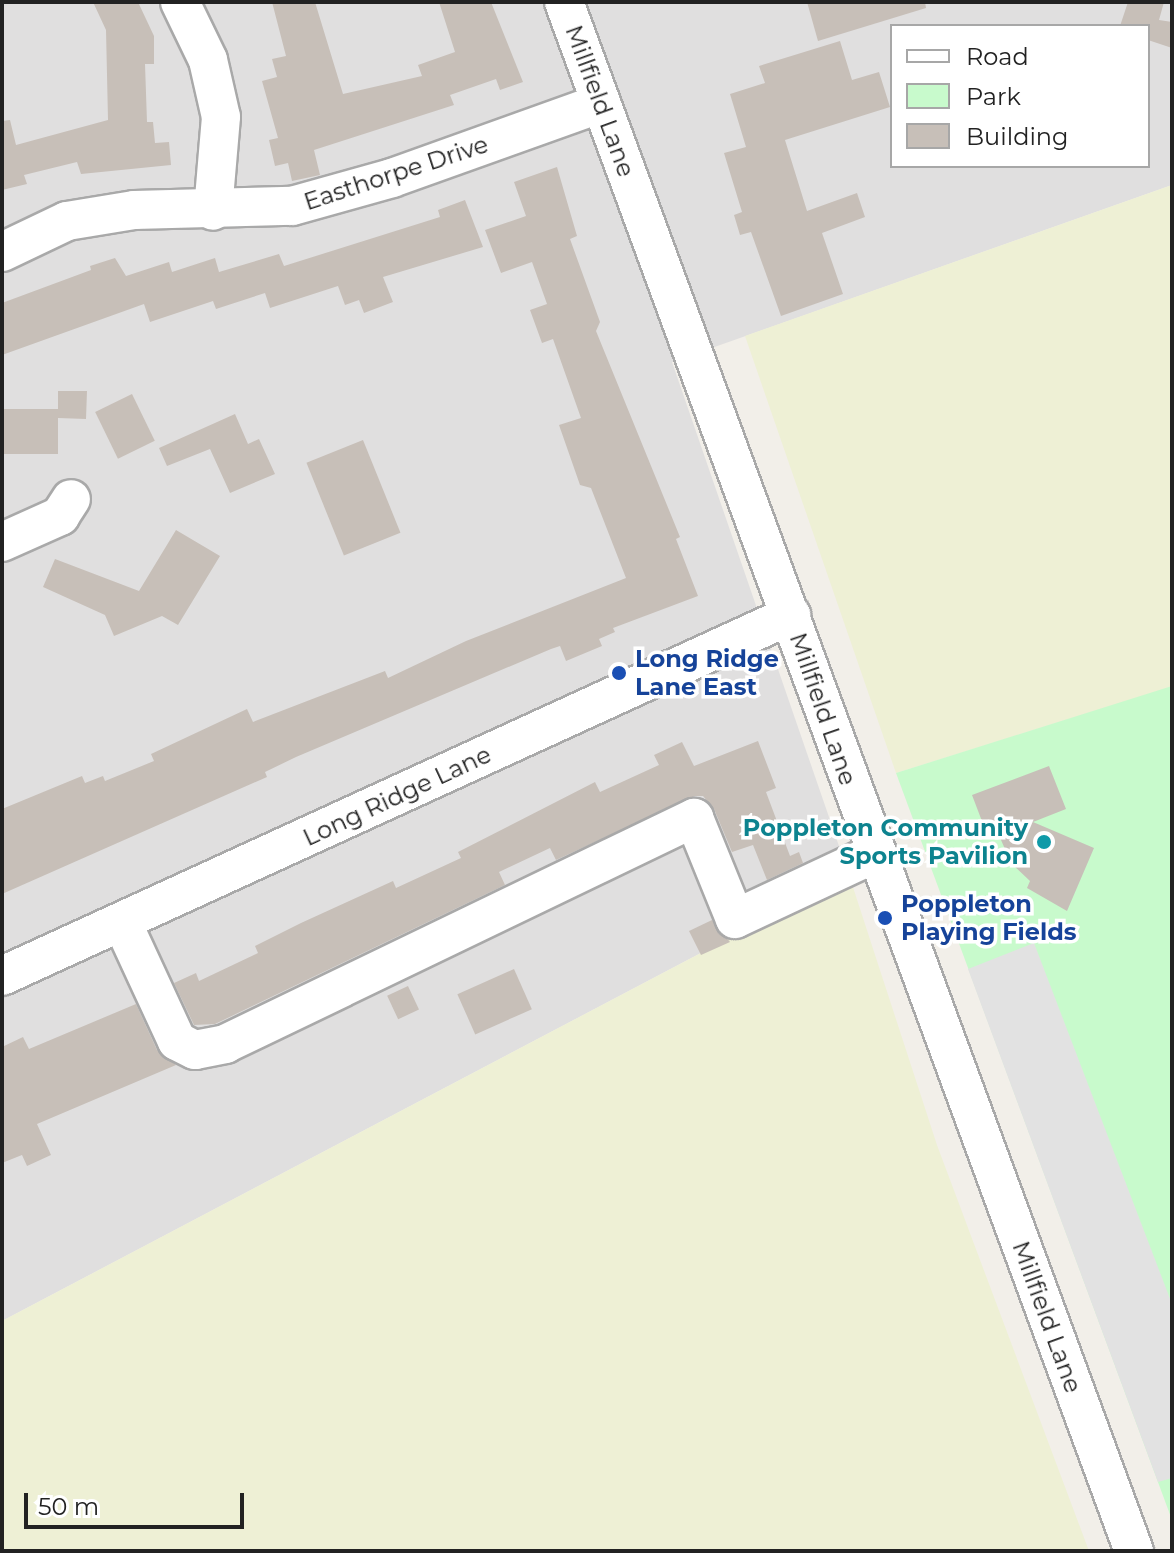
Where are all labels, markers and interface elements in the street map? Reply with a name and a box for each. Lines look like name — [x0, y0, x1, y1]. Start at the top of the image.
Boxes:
street label: Millfield Lane — [559, 21, 641, 181]
legend — [890, 24, 1150, 168]
text: Road — [966, 42, 1029, 71]
text: Park — [966, 82, 1021, 111]
text: Building — [966, 122, 1069, 151]
street label: Easthorpe Drive — [300, 130, 492, 216]
street label: Millfield Lane — [783, 629, 863, 789]
place label: Long Ridge Lane East — [635, 645, 779, 701]
marker: Long Ridge Lane East — [610, 664, 628, 682]
street label: Long Ridge Lane — [298, 740, 496, 852]
place label: Poppleton Community Sports Pavilion — [743, 814, 1028, 870]
marker: Poppleton Community Sports Pavilion — [1035, 833, 1053, 851]
place label: Poppleton Playing Fields — [901, 890, 1077, 946]
marker: Poppleton Playing Fields — [876, 909, 894, 927]
street label: Millfield Lane — [1006, 1237, 1088, 1397]
scale bar — [28, 1477, 248, 1527]
text: 50 m — [38, 1492, 99, 1521]

